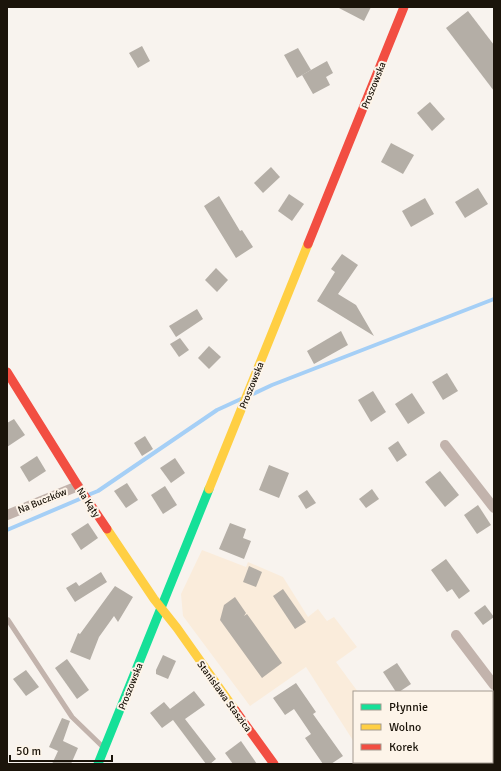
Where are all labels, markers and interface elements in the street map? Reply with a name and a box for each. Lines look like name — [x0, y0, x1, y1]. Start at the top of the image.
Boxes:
street label: Proszowska — [359, 60, 389, 111]
street label: Proszowska — [237, 360, 267, 411]
street label: Na Buczków — [16, 485, 69, 516]
street label: Na Kąty — [74, 485, 103, 520]
street label: Stanisława Staszica — [194, 659, 254, 734]
street label: Proszowska — [116, 661, 146, 712]
legend — [353, 691, 493, 763]
text: Płynnie — [389, 700, 428, 715]
text: Wolno — [389, 720, 421, 735]
scale bar — [10, 737, 112, 763]
text: Korek — [389, 740, 418, 755]
text: 50 m — [16, 744, 41, 759]

